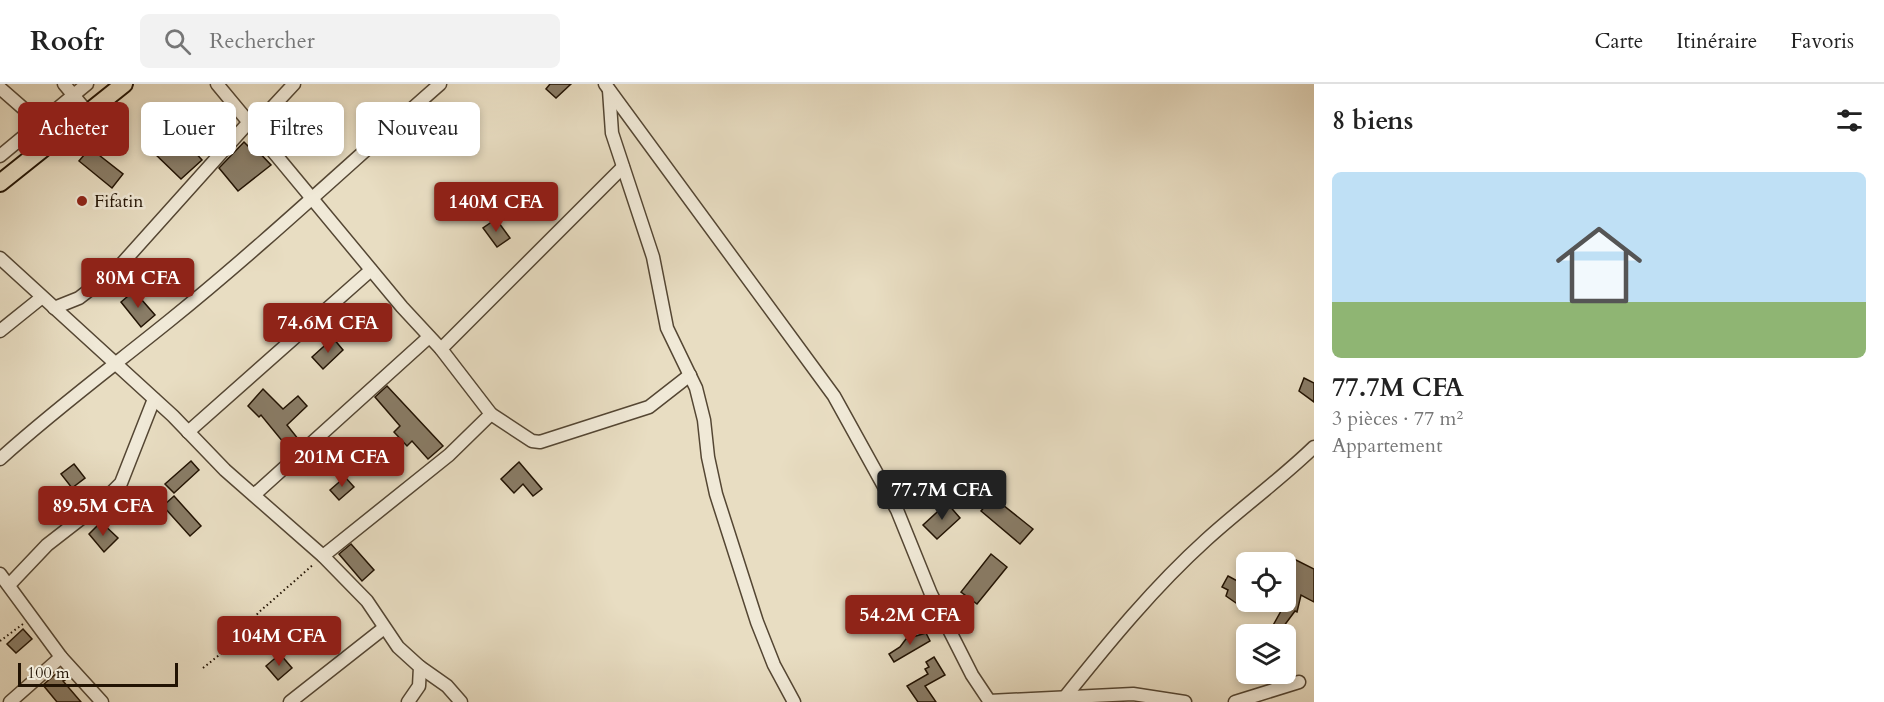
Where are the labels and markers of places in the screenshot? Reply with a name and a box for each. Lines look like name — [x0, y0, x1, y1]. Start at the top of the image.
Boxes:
pin: 140M CFA — [434, 182, 558, 233]
place label: Fifatin — [94, 189, 144, 214]
marker: Fifatin — [75, 194, 89, 208]
pin: 80M CFA — [83, 258, 193, 309]
pin: 74.6M CFA — [259, 303, 397, 354]
pin: 201M CFA — [280, 437, 404, 488]
pin: 77.7M CFA — [873, 470, 1011, 521]
pin: 89.5M CFA — [34, 486, 172, 537]
pin: 54.2M CFA — [841, 595, 979, 646]
pin: 104M CFA — [217, 616, 341, 667]

